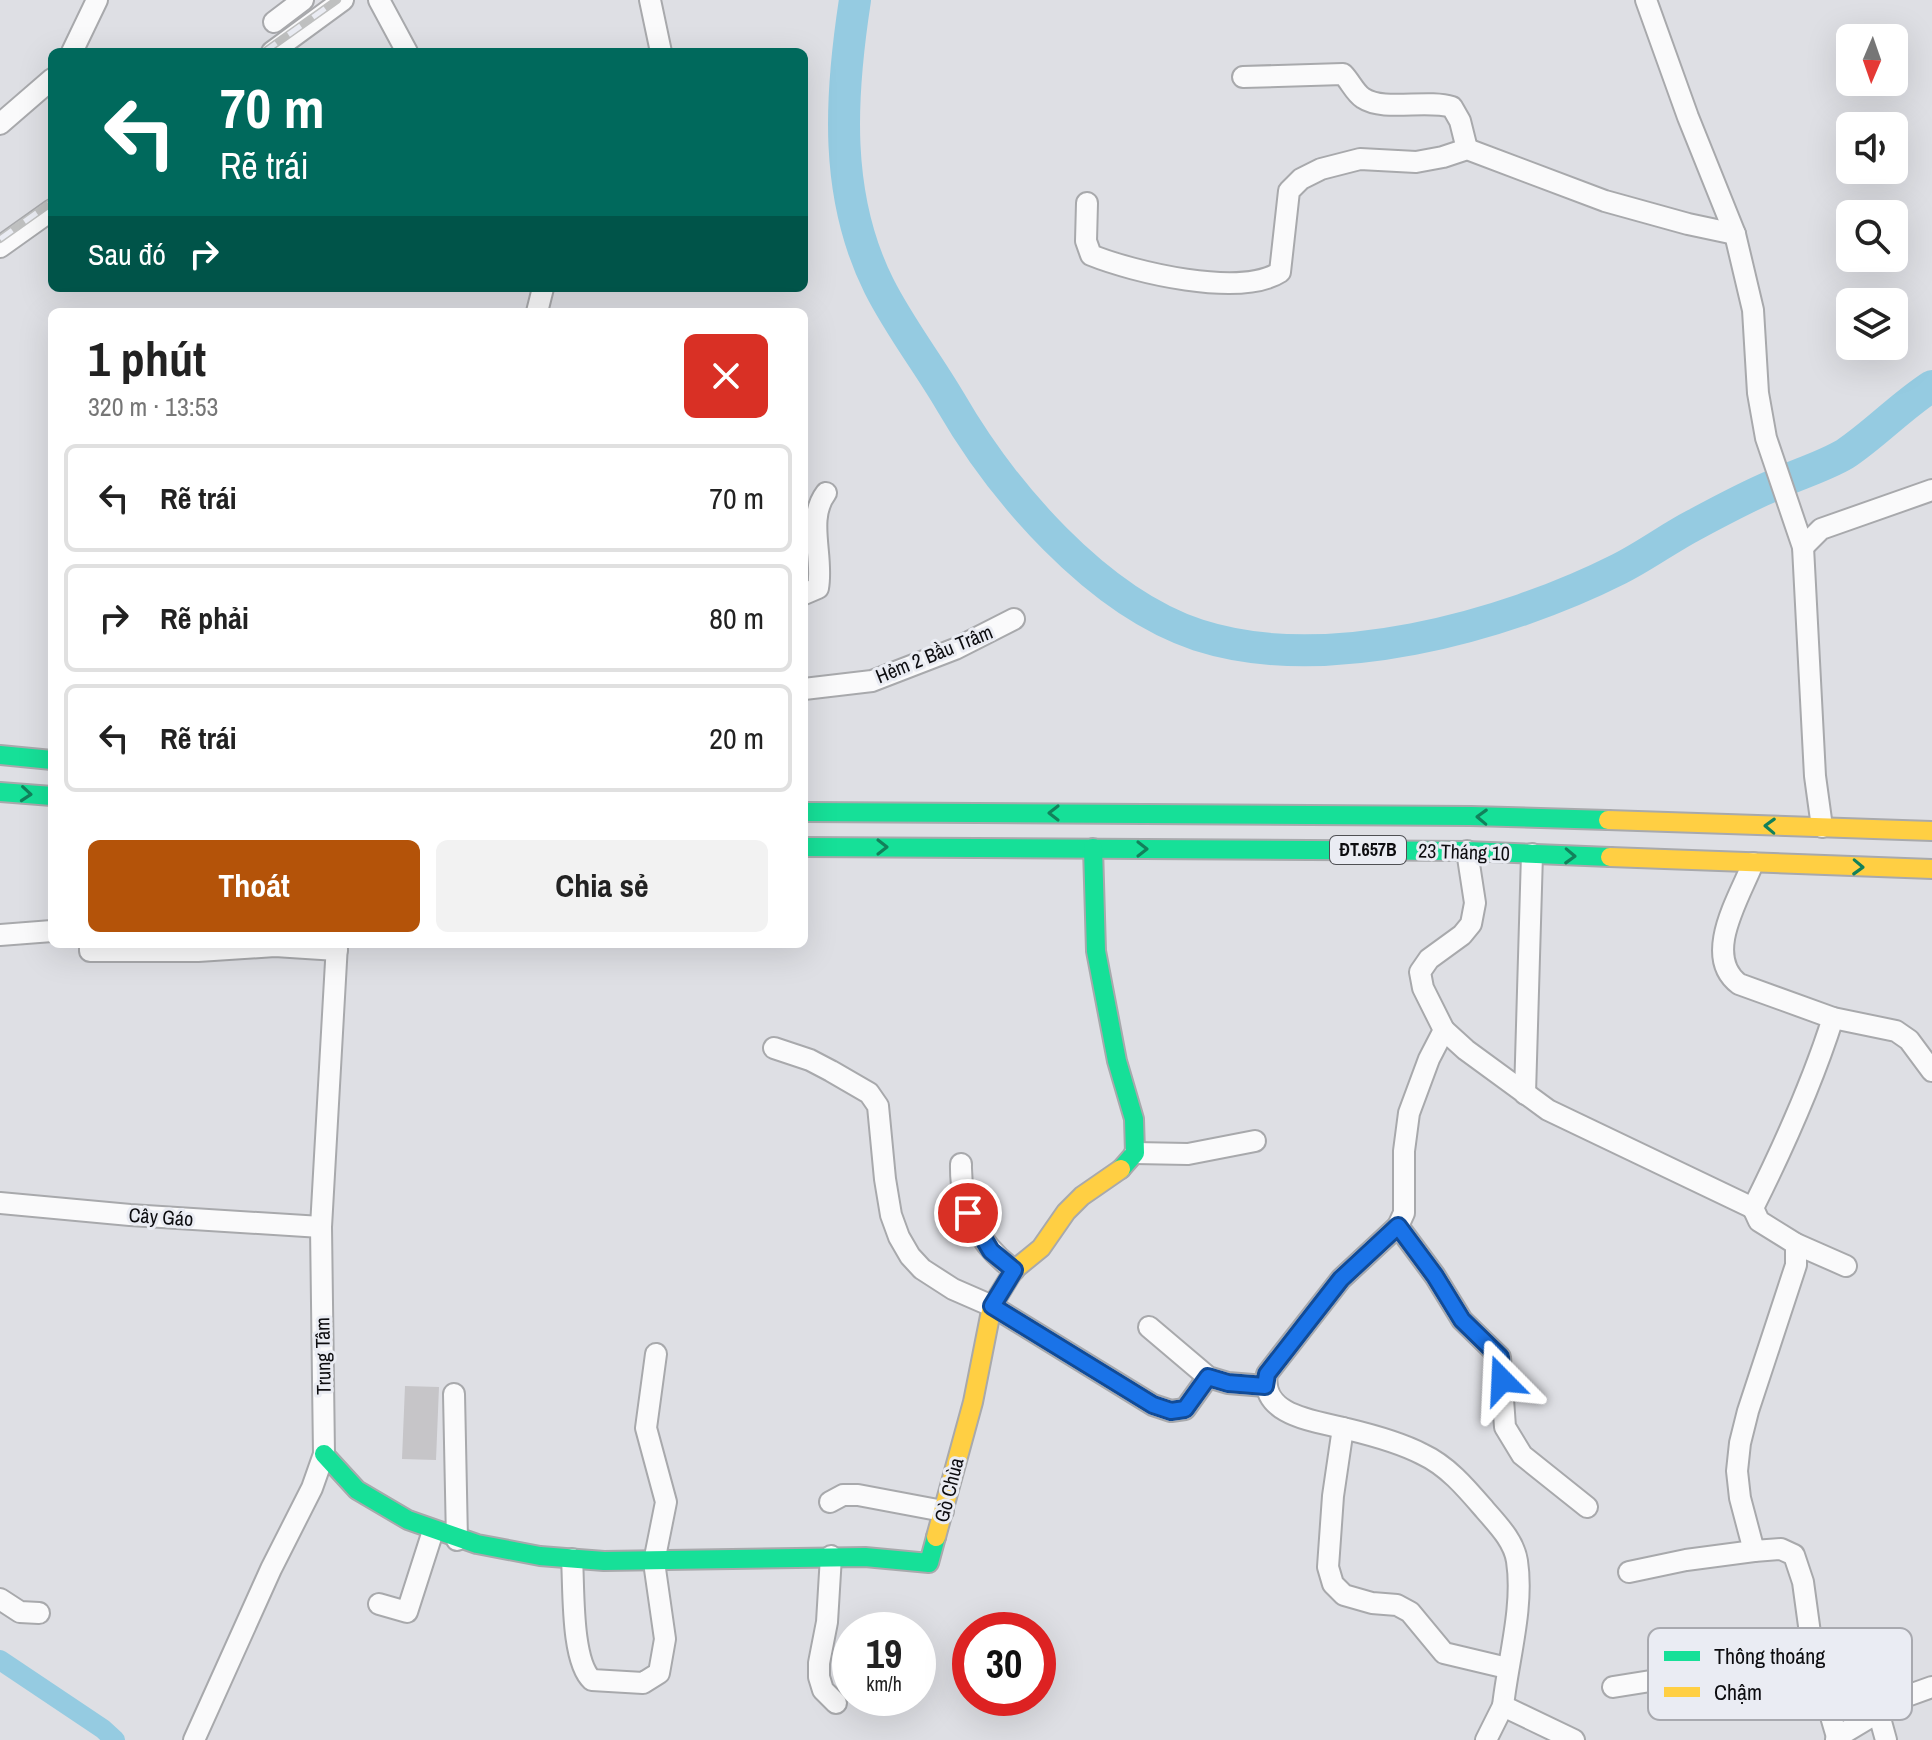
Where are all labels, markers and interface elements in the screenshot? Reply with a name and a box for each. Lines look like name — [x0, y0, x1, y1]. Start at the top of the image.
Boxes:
north arrow — [1836, 24, 1908, 96]
map controls — [1836, 24, 1908, 360]
text: 70 m — [220, 70, 325, 145]
icon: left — [88, 80, 192, 184]
button: sound — [1836, 112, 1908, 184]
text: Rẽ trái — [220, 142, 309, 190]
button: search — [1836, 200, 1908, 272]
icon: right — [182, 232, 226, 276]
text: Sau đó — [88, 234, 166, 274]
button: layers — [1836, 288, 1908, 360]
text: 1 phút — [88, 326, 206, 391]
button: close — [684, 334, 768, 418]
text: 320 m · 13:53 — [88, 389, 218, 424]
icon: left — [92, 476, 136, 520]
text: Rẽ trái — [160, 478, 237, 518]
text: 70 m — [709, 478, 764, 518]
icon: right — [92, 596, 136, 640]
text: Rẽ phải — [160, 598, 249, 638]
text: 80 m — [709, 598, 764, 638]
street label: Hẻm 2 Bầu Trâm — [871, 618, 996, 689]
icon: left — [92, 716, 136, 760]
text: Rẽ trái — [160, 718, 237, 758]
text: 20 m — [709, 718, 764, 758]
one-way arrow — [20, 785, 33, 802]
one-way arrow — [1047, 804, 1060, 822]
one-way arrow — [1475, 808, 1488, 825]
one-way arrow — [1763, 817, 1776, 834]
road number: ĐT.657B — [1330, 836, 1406, 864]
street label: 23 Tháng 10 — [1418, 836, 1510, 867]
one-way arrow — [876, 838, 889, 856]
button: Thoát — [88, 840, 420, 932]
button: Chia sẻ — [436, 840, 768, 932]
one-way arrow — [1136, 840, 1149, 858]
one-way arrow — [1564, 847, 1577, 864]
one-way arrow — [1852, 858, 1865, 875]
pin — [934, 1179, 1002, 1247]
icon: arrive — [946, 1191, 990, 1235]
street label: Cây Gáo — [128, 1201, 194, 1232]
street label: Trung Tâm — [308, 1317, 337, 1395]
position arrow — [1460, 1338, 1544, 1422]
street label: Gò Chùa — [927, 1455, 970, 1525]
speed limit sign: 30 — [952, 1612, 1056, 1716]
text: 19 — [866, 1627, 902, 1680]
legend — [1648, 1628, 1912, 1720]
text: Thông thoáng — [1714, 1641, 1825, 1671]
text: km/h — [866, 1670, 902, 1697]
text: Chậm — [1714, 1677, 1762, 1707]

